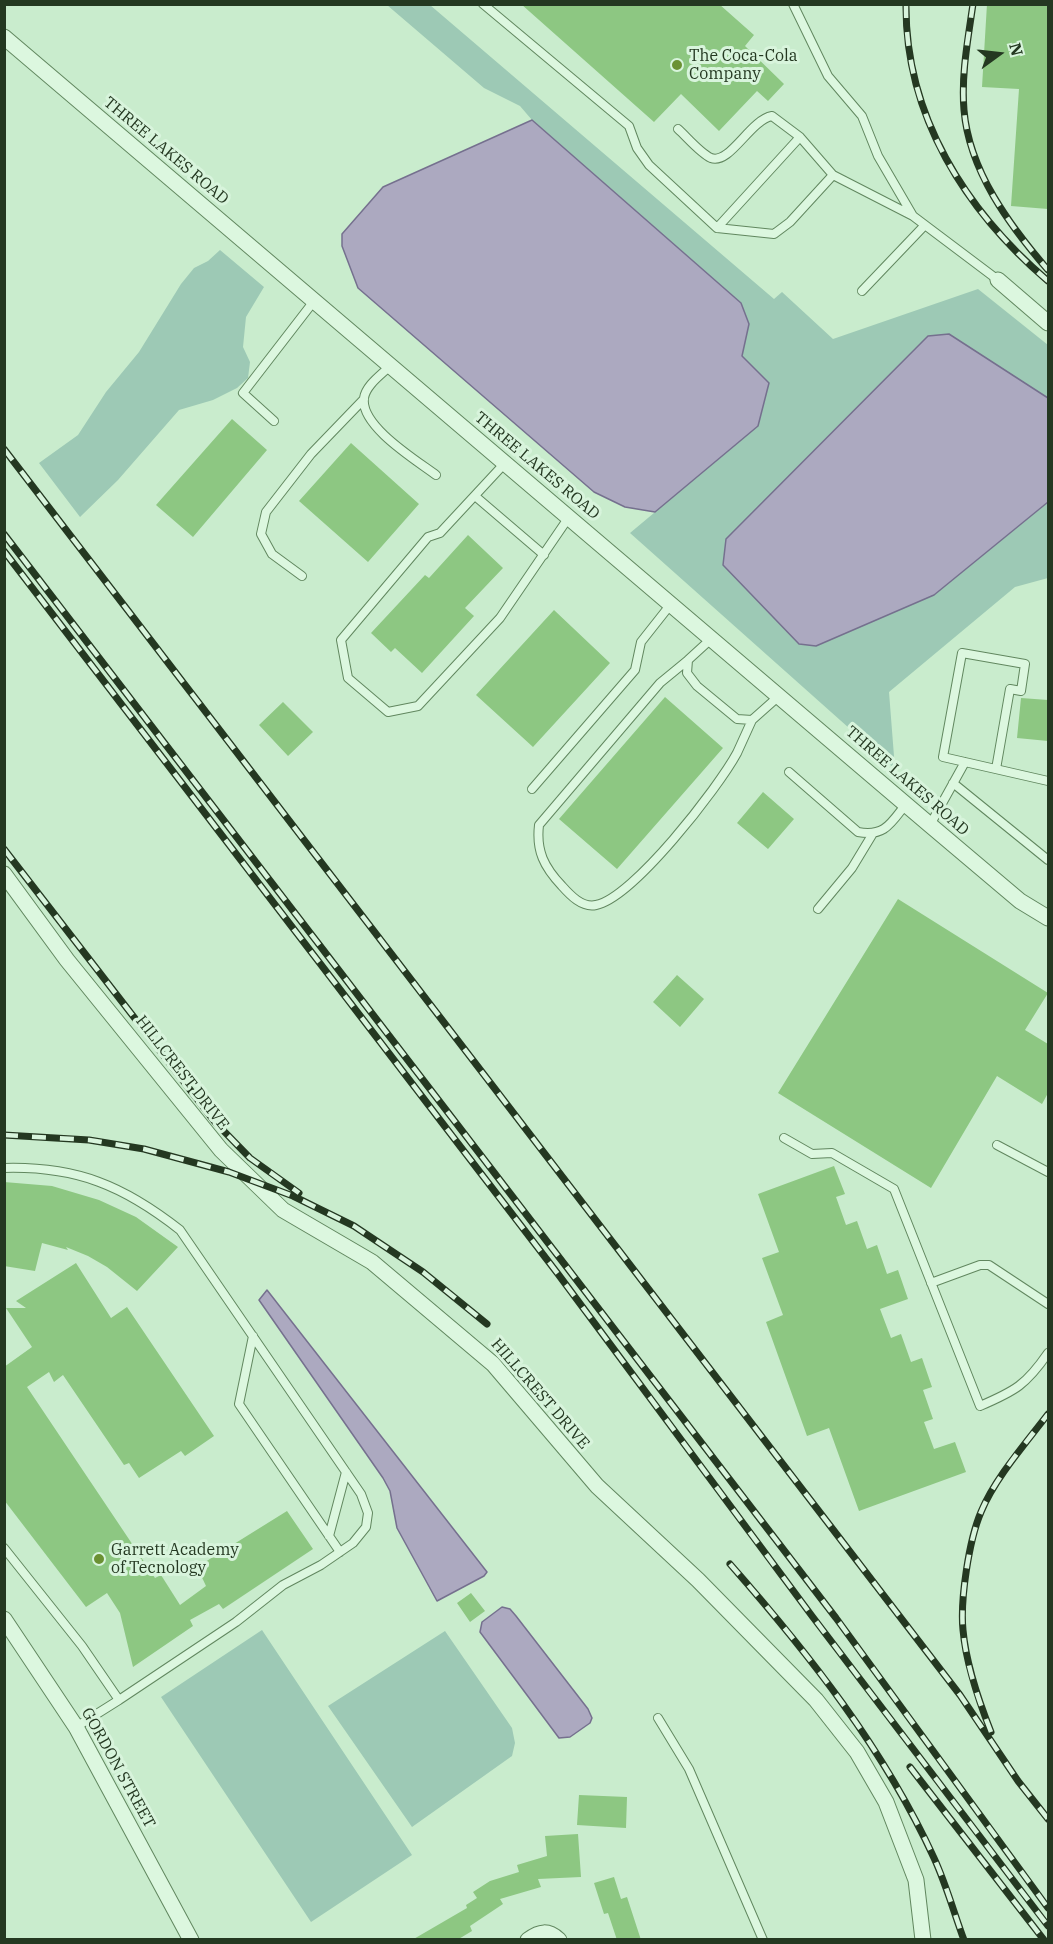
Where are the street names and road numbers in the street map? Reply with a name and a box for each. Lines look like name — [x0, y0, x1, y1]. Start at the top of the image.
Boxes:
street label: THREE LAKES ROAD — [100, 93, 232, 209]
street label: THREE LAKES ROAD — [471, 408, 603, 524]
street label: THREE LAKES ROAD — [841, 722, 973, 840]
street label: HILLCREST DRIVE — [131, 1012, 233, 1134]
street label: HILLCREST DRIVE — [487, 1335, 593, 1453]
street label: GORDON STREET — [77, 1705, 159, 1831]

